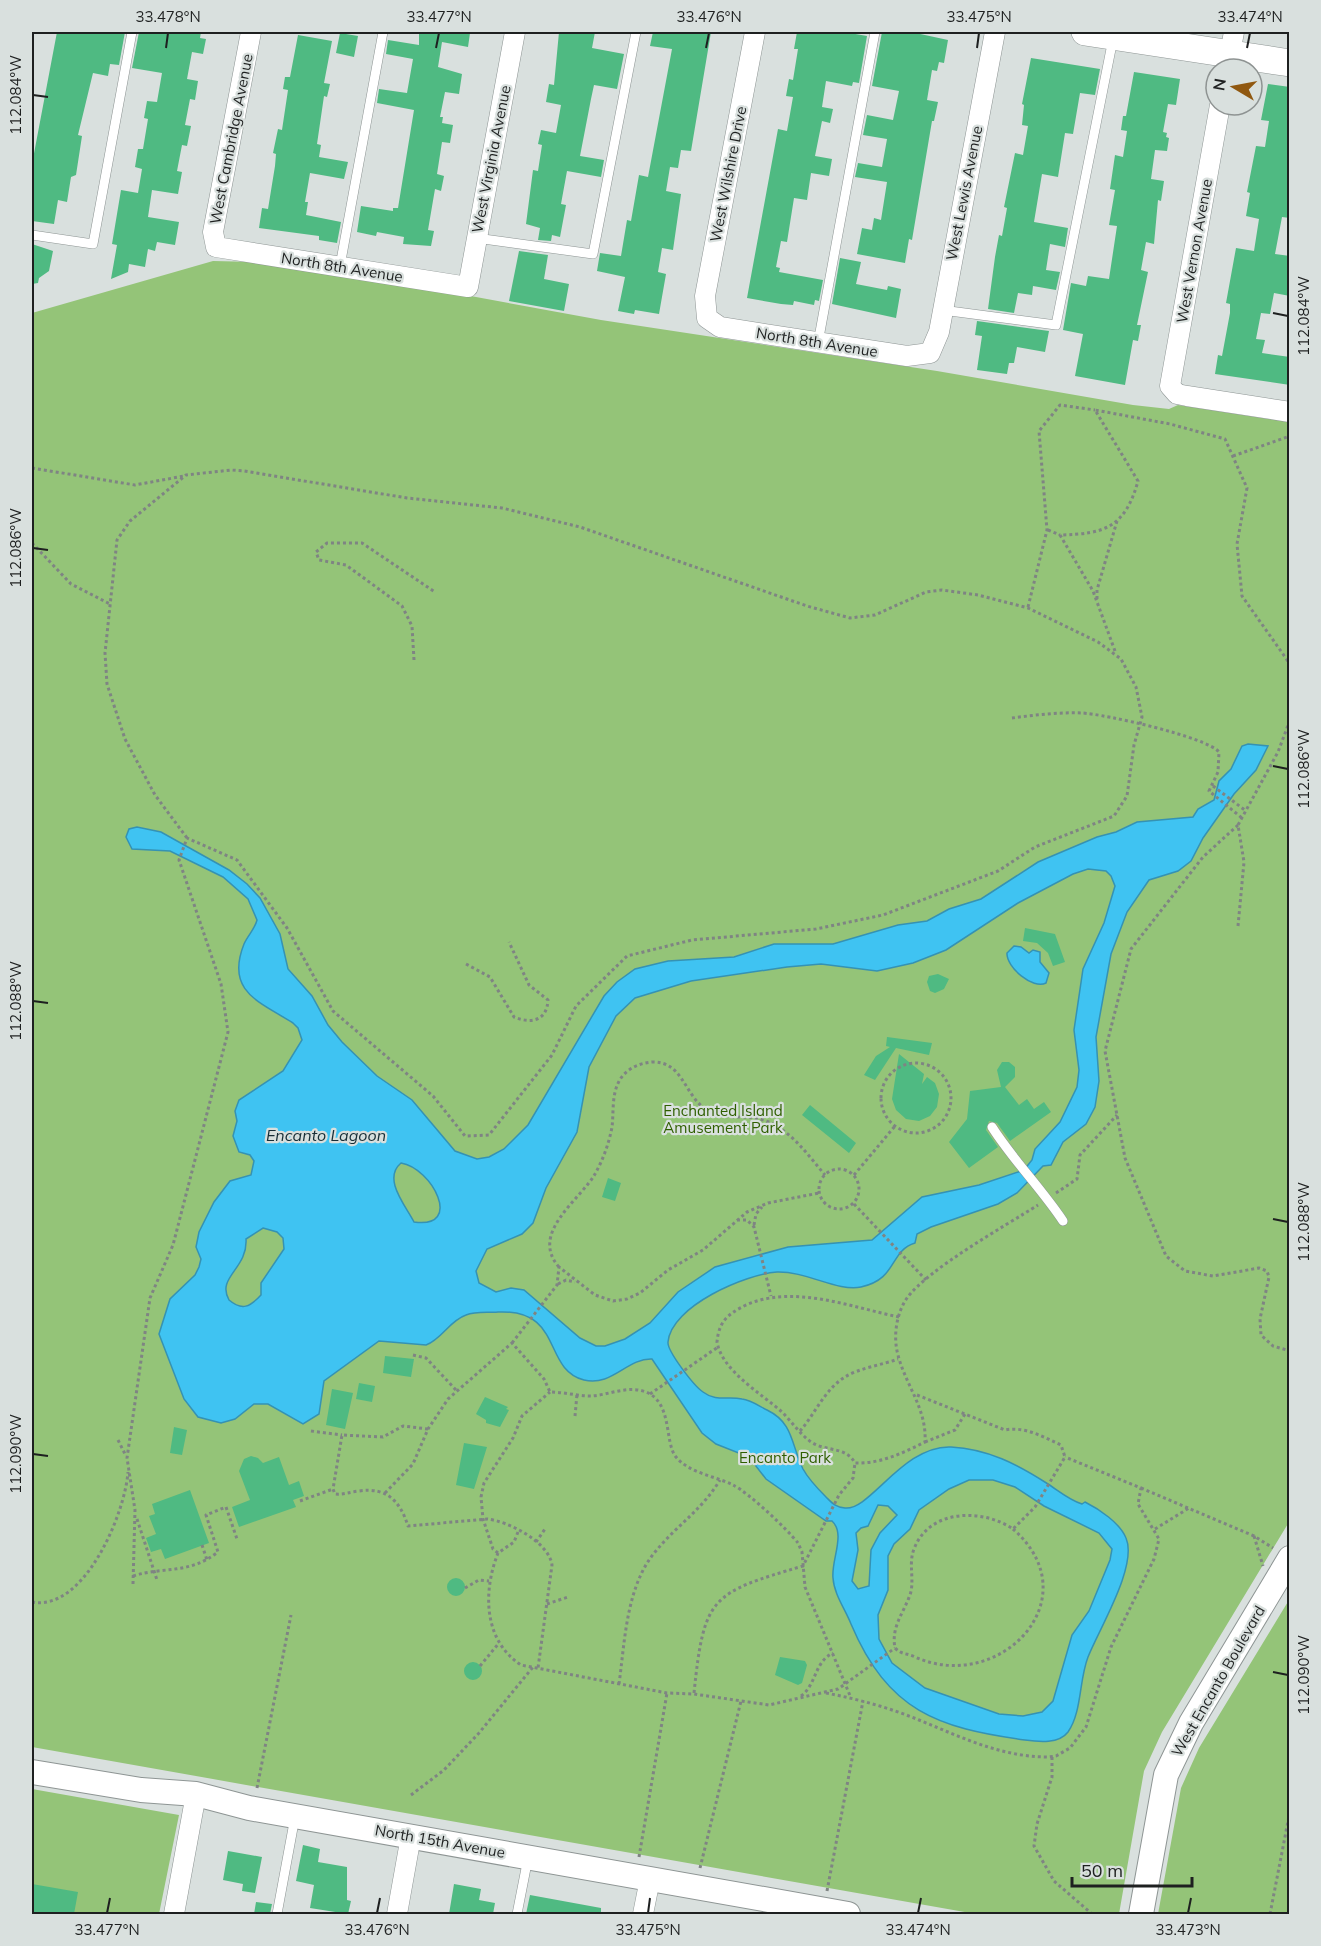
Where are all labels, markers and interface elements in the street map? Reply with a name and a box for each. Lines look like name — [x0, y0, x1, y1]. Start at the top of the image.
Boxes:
text: 33.478°N — [135, 7, 201, 26]
text: 33.477°N — [406, 7, 472, 26]
text: 33.476°N — [676, 7, 742, 26]
text: 33.475°N — [946, 7, 1012, 26]
text: 33.474°N — [1217, 7, 1283, 26]
street label: West Cambridge Avenue — [205, 52, 257, 226]
text: 112.084°W — [6, 55, 25, 135]
north arrow — [1204, 57, 1264, 117]
text: N — [1208, 77, 1230, 92]
street label: West Virginia Avenue — [467, 84, 515, 234]
street label: West Wilshire Drive — [706, 105, 750, 243]
street label: West Lewis Avenue — [942, 124, 986, 262]
street label: West Vernon Avenue — [1172, 177, 1216, 325]
street label: North 8th Avenue — [280, 248, 404, 286]
text: 112.084°W — [1294, 276, 1313, 356]
street label: North 8th Avenue — [755, 323, 879, 361]
text: 112.086°W — [6, 508, 25, 588]
text: 112.086°W — [1294, 729, 1313, 809]
text: 112.088°W — [6, 961, 25, 1041]
park label: Enchanted Island Amusement Park — [663, 1101, 783, 1137]
water label: Encanto Lagoon — [266, 1125, 386, 1145]
text: 112.088°W — [1294, 1182, 1313, 1262]
text: 112.090°W — [6, 1414, 25, 1494]
park label: Encanto Park — [739, 1448, 831, 1467]
street label: West Encanto Boulevard — [1167, 1602, 1269, 1760]
text: 112.090°W — [1294, 1635, 1313, 1715]
street label: North 15th Avenue — [373, 1820, 507, 1862]
scale bar — [1072, 1850, 1192, 1888]
text: 50 m — [1081, 1859, 1123, 1882]
text: 33.477°N — [74, 1920, 140, 1939]
text: 33.476°N — [344, 1920, 410, 1939]
text: 33.475°N — [615, 1920, 681, 1939]
text: 33.474°N — [885, 1920, 951, 1939]
text: 33.473°N — [1155, 1920, 1221, 1939]

